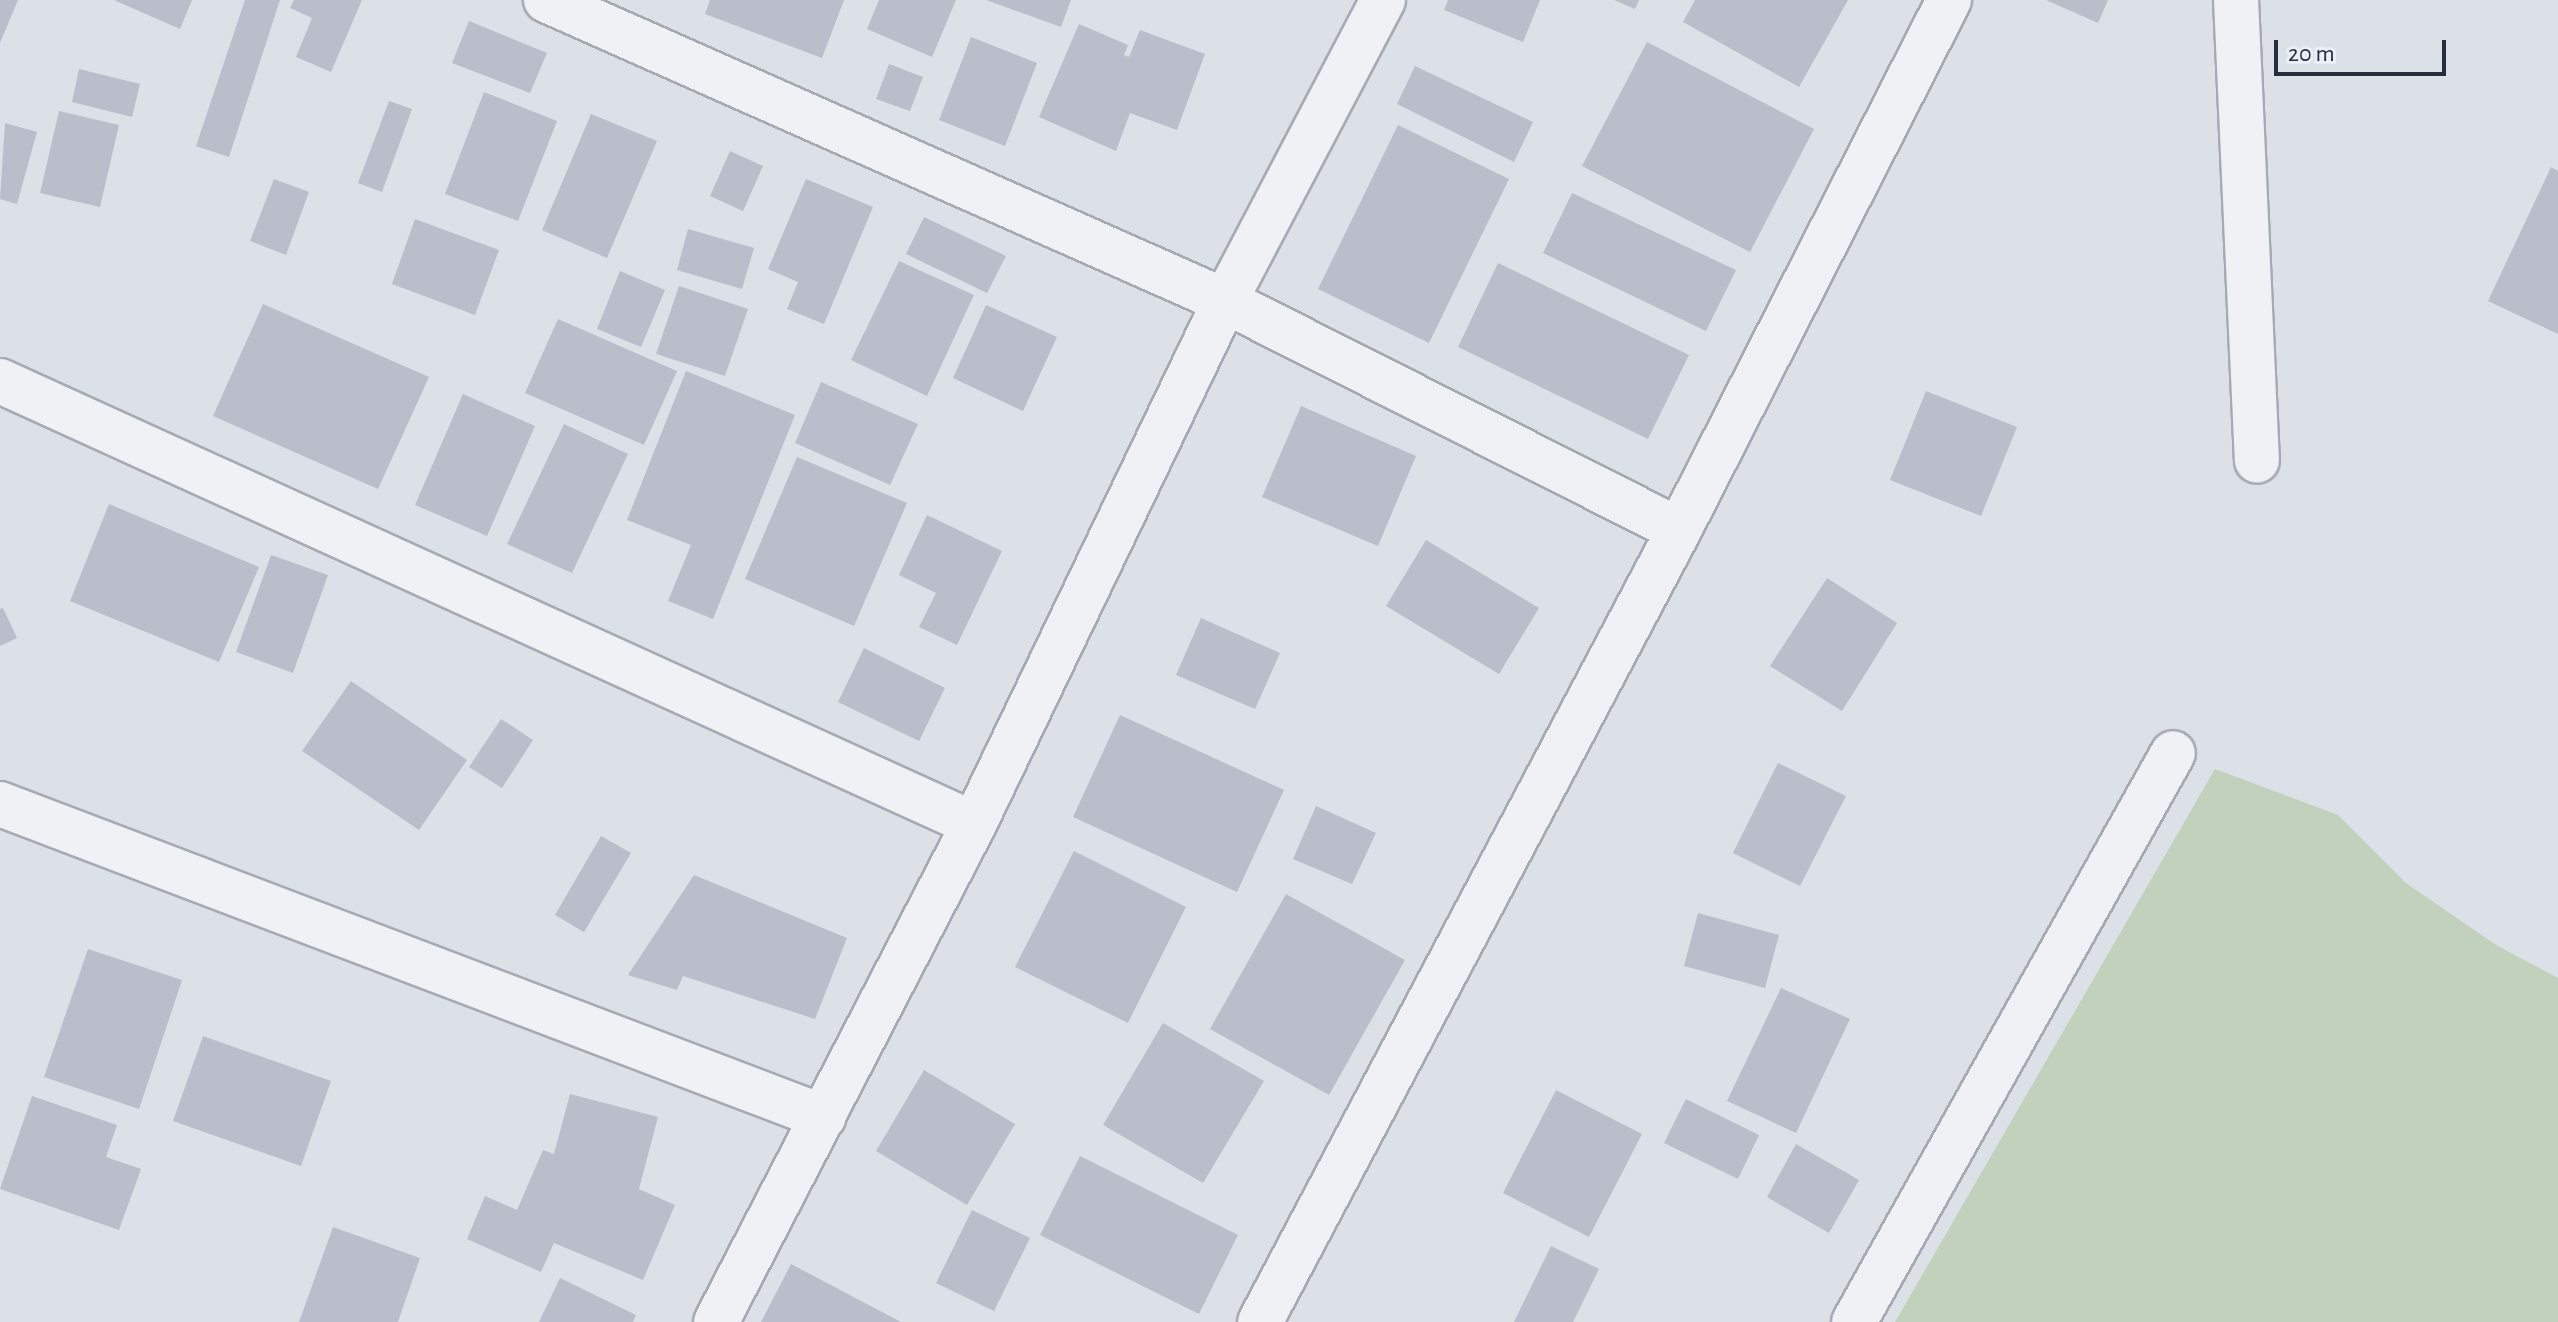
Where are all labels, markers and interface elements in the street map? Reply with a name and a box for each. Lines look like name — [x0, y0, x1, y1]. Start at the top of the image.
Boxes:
scale bar — [2278, 24, 2450, 74]
text: 20 m — [2288, 42, 2335, 66]

